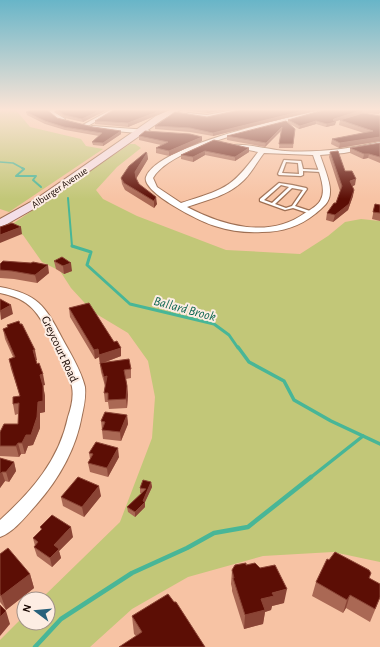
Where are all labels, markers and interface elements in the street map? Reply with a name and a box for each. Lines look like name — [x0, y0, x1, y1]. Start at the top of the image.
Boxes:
street label: Alburger Avenue — [30, 165, 90, 210]
water label: Ballard Brook — [152, 295, 217, 324]
street label: Greycourt Road — [39, 314, 81, 384]
north arrow — [16, 591, 56, 631]
text: N — [21, 603, 33, 614]

